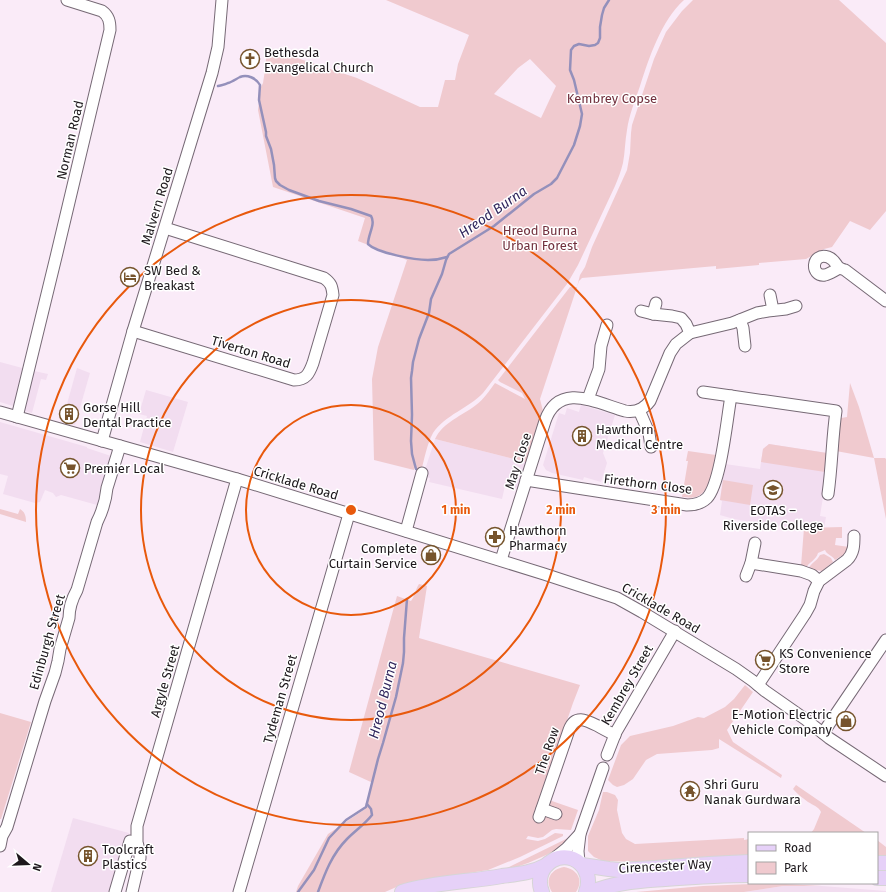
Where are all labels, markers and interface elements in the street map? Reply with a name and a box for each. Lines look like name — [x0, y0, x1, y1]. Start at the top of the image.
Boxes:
place label: Bethesda Evangelical Church — [264, 45, 374, 75]
church icon: Bethesda Evangelical Church — [239, 48, 261, 70]
park label: Kembrey Copse — [567, 91, 657, 106]
street label: Norman Road — [54, 99, 86, 181]
street label: Malvern Road — [138, 165, 176, 247]
water label: Hreod Burna — [456, 182, 530, 242]
park label: Hreod Burna Urban Forest — [502, 223, 578, 253]
place label: SW Bed & Breakast — [144, 263, 201, 293]
hotel icon: SW Bed & Breakast — [119, 266, 141, 288]
street label: Tiverton Road — [210, 333, 292, 371]
place label: Gorse Hill Dental Practice — [83, 400, 171, 430]
building icon: Gorse Hill Dental Practice — [58, 403, 80, 425]
place label: Hawthorn Medical Centre — [596, 422, 683, 452]
building icon: Hawthorn Medical Centre — [571, 425, 593, 447]
street label: May Close — [502, 431, 534, 491]
supermarket icon: Premier Local — [59, 457, 81, 479]
place label: Premier Local — [84, 461, 164, 476]
street label: Cricklade Road — [252, 463, 340, 503]
street label: Firethorn Close — [603, 471, 693, 497]
school or university icon: EOTAS – Riverside College — [762, 479, 784, 501]
centre of rings — [344, 503, 358, 517]
text: 1 min — [442, 503, 470, 517]
text: 2 min — [546, 503, 576, 517]
text: 3 min — [650, 503, 681, 517]
place label: EOTAS – Riverside College — [723, 503, 823, 533]
place label: Hawthorn Pharmacy — [509, 523, 567, 553]
pharmacy icon: Hawthorn Pharmacy — [484, 526, 506, 548]
place label: Complete Curtain Service — [329, 541, 417, 571]
shop icon: Complete Curtain Service — [420, 544, 442, 566]
street label: Cricklade Road — [619, 580, 703, 636]
street label: Edinburgh Street — [26, 592, 68, 692]
street label: Kembrey Street — [598, 642, 656, 728]
street label: Argyle Street — [147, 643, 183, 719]
place label: KS Convenience Store — [779, 646, 872, 676]
supermarket icon: KS Convenience Store — [754, 649, 776, 671]
street label: Tydeman Street — [260, 652, 300, 745]
water label: Hreod Burna — [365, 659, 401, 741]
place label: E-Motion Electric Vehicle Company — [732, 707, 833, 737]
shop icon: E-Motion Electric Vehicle Company — [835, 710, 857, 732]
street label: The Row — [532, 725, 562, 777]
place label: Shri Guru Nanak Gurdwara — [704, 777, 801, 807]
temple icon: Shri Guru Nanak Gurdwara — [679, 780, 701, 802]
legend — [748, 832, 878, 884]
text: Road — [784, 841, 812, 855]
place label: Toolcraft Plastics — [102, 842, 154, 872]
north arrow — [8, 844, 48, 884]
building icon: Toolcraft Plastics — [77, 845, 99, 867]
street label: Cirencester Way — [618, 856, 712, 876]
text: Park — [784, 861, 808, 875]
text: N — [30, 862, 44, 873]

